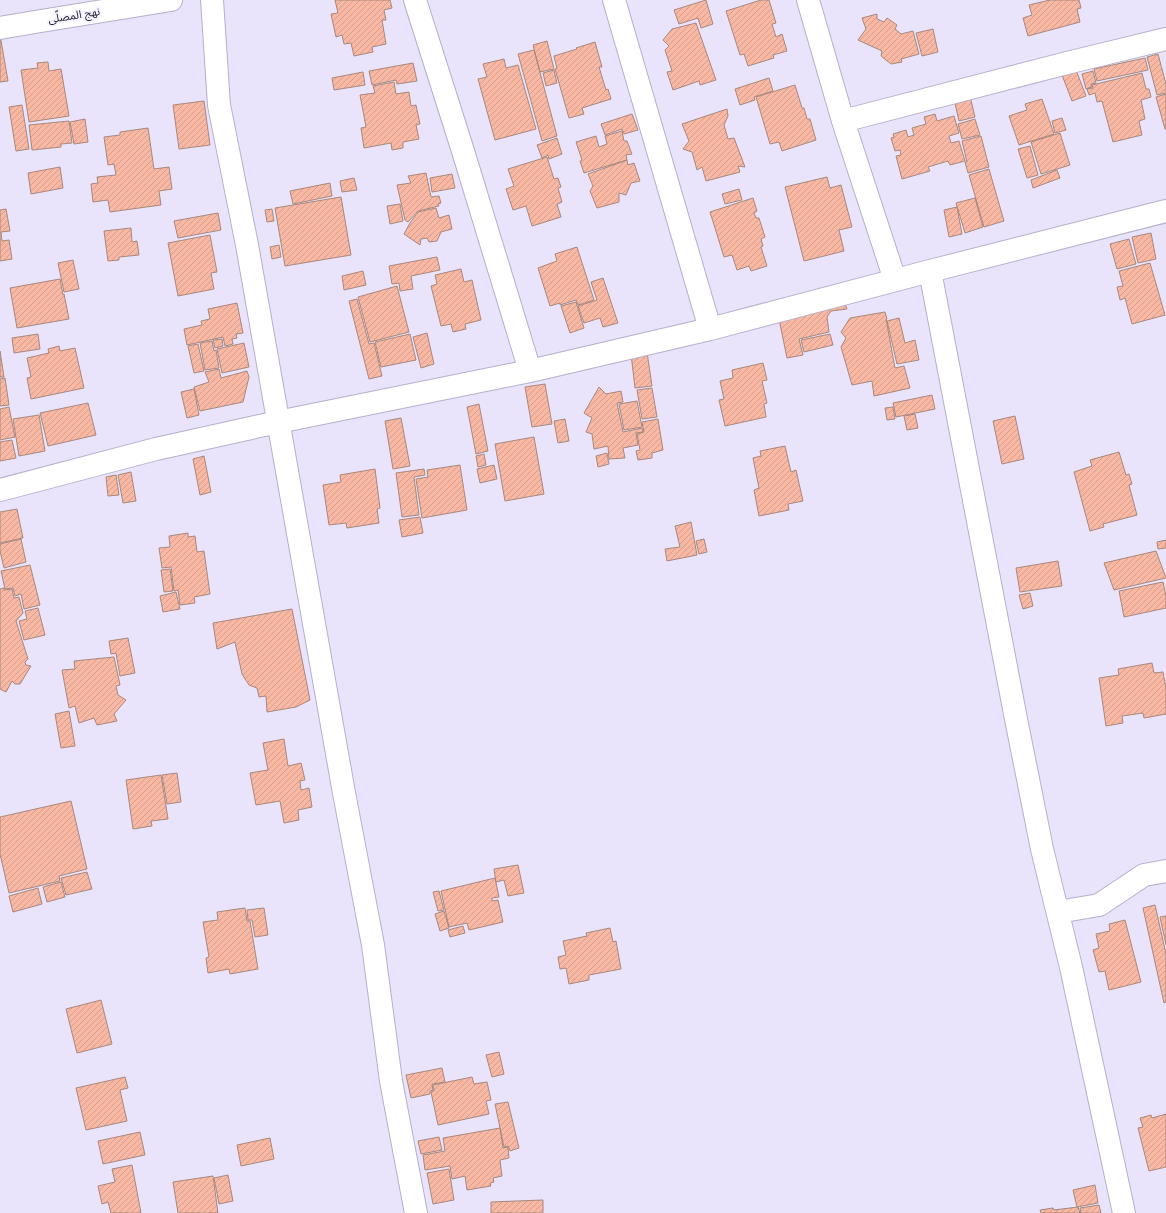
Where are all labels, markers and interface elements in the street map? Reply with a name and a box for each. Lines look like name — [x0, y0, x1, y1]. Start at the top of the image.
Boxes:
street label: نهج المصلّى — [47, 3, 101, 27]

